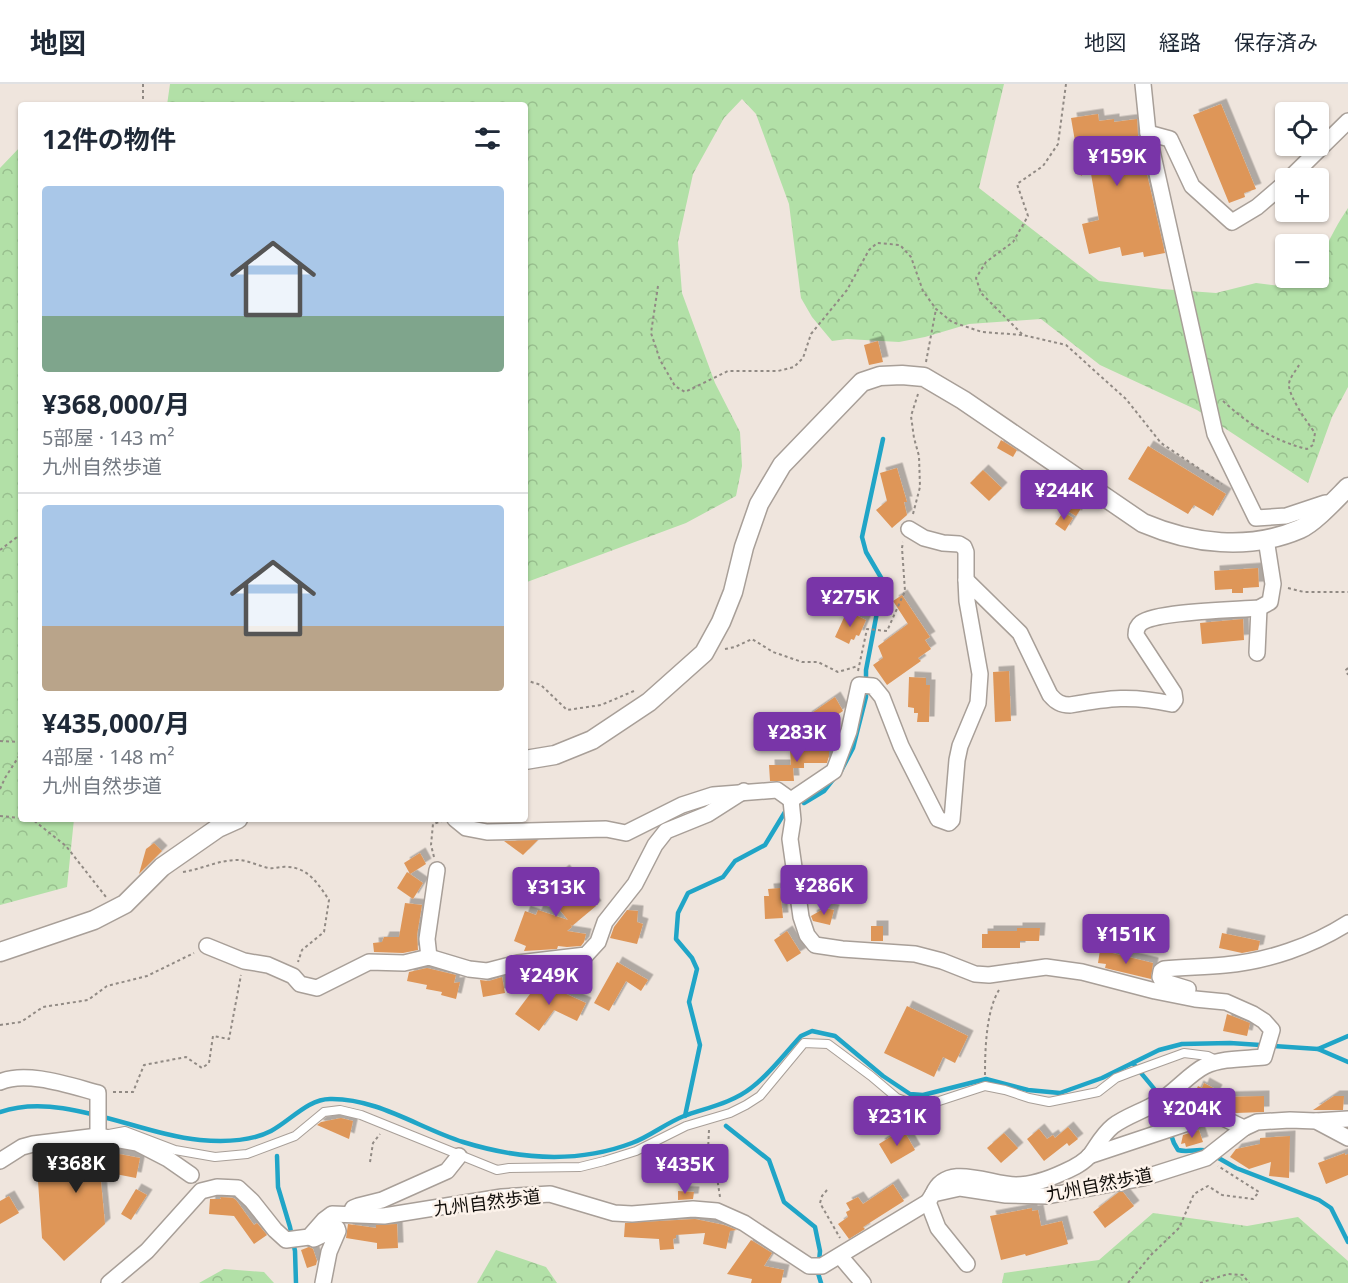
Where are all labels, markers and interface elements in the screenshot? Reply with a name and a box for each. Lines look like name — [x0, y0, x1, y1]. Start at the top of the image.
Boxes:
text: 地図 — [30, 23, 86, 61]
text: 地図 — [1084, 28, 1126, 56]
text: 経路 — [1159, 28, 1201, 56]
text: 保存済み — [1234, 28, 1318, 56]
map controls — [1275, 102, 1329, 288]
button: locate — [1275, 102, 1329, 156]
text: 12件の物件 — [42, 121, 176, 157]
icon: filters — [471, 122, 504, 155]
pin: ¥159K — [1075, 136, 1159, 187]
text: ¥159K — [1087, 142, 1147, 169]
button: + — [1275, 168, 1329, 222]
icon: home — [219, 225, 327, 333]
button: − — [1275, 234, 1329, 288]
text: ¥368,000/月 — [42, 386, 190, 422]
text: 5部屋 · 143 m² — [42, 424, 174, 451]
text: 九州自然歩道 — [42, 453, 162, 480]
pin: ¥244K — [1022, 470, 1106, 521]
text: ¥244K — [1034, 476, 1094, 503]
icon: home — [219, 544, 327, 652]
pin: ¥275K — [808, 577, 892, 628]
text: ¥275K — [820, 583, 880, 610]
text: ¥435,000/月 — [42, 705, 190, 741]
pin: ¥283K — [755, 712, 839, 763]
text: ¥283K — [767, 718, 827, 745]
text: 4部屋 · 148 m² — [42, 743, 174, 770]
text: 九州自然歩道 — [42, 772, 162, 799]
pin: ¥286K — [782, 865, 866, 916]
pin: ¥313K — [514, 867, 598, 918]
text: ¥286K — [794, 871, 854, 898]
text: ¥313K — [526, 873, 586, 900]
pin: ¥151K — [1084, 914, 1168, 965]
text: ¥151K — [1096, 920, 1156, 947]
pin: ¥249K — [507, 955, 591, 1006]
text: ¥249K — [519, 961, 579, 988]
pin: ¥204K — [1150, 1088, 1234, 1139]
text: ¥204K — [1162, 1094, 1222, 1121]
pin: ¥231K — [855, 1096, 939, 1147]
text: ¥231K — [867, 1102, 927, 1129]
pin: ¥368K — [34, 1143, 118, 1194]
pin: ¥435K — [643, 1144, 727, 1195]
text: ¥368K — [46, 1149, 106, 1176]
text: ¥435K — [655, 1150, 715, 1177]
street label: 九州自然歩道 — [1044, 1162, 1154, 1206]
street label: 九州自然歩道 — [432, 1184, 542, 1220]

